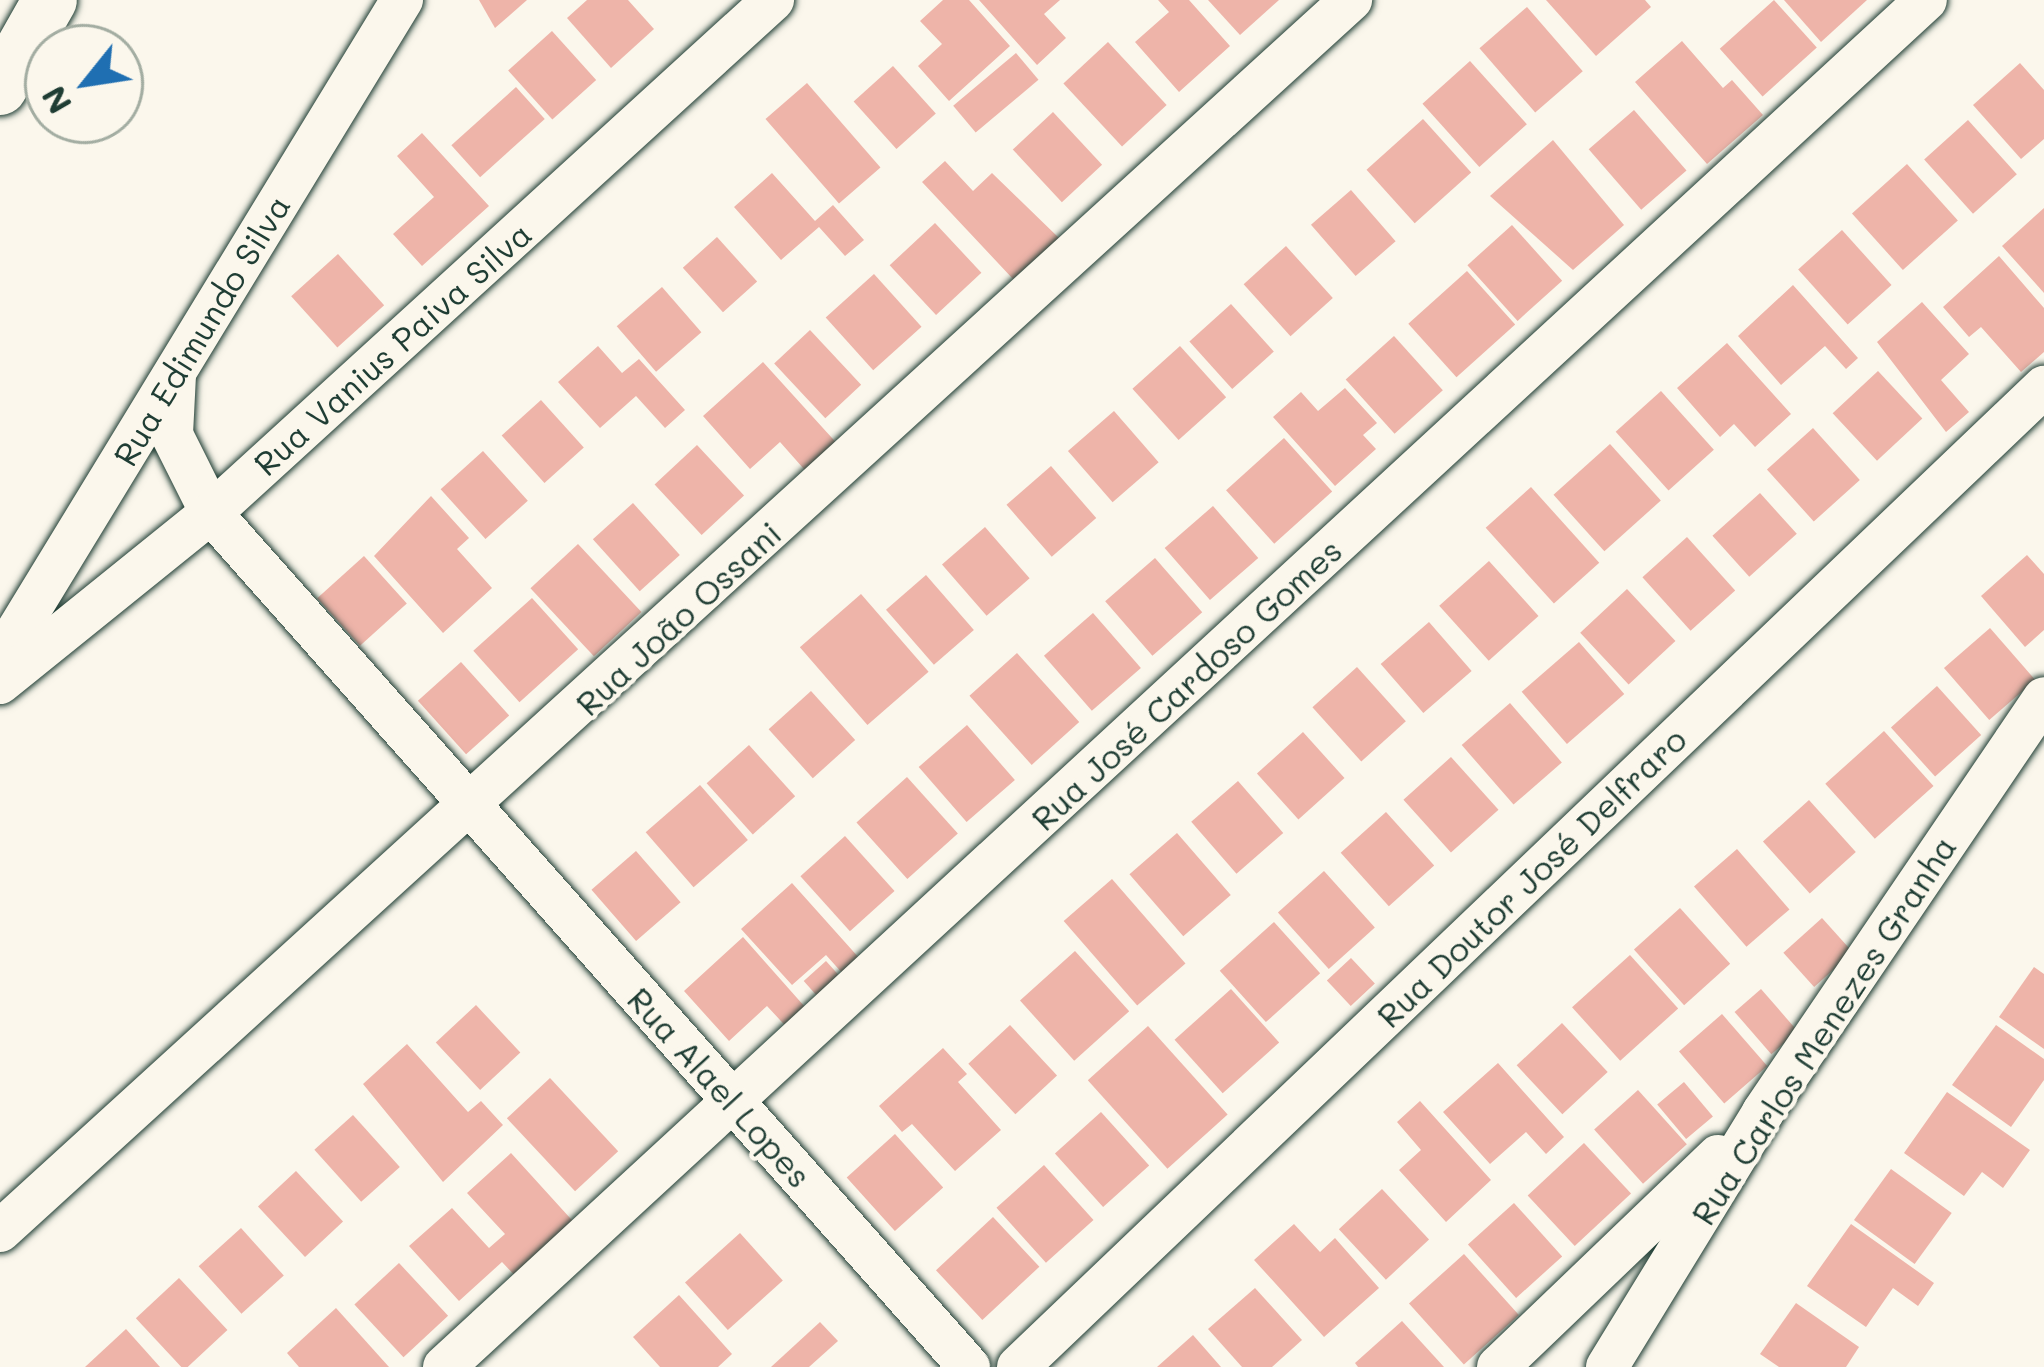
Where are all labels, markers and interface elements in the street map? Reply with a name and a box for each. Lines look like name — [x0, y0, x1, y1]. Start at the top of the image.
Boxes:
north arrow — [24, 24, 144, 144]
text: N — [30, 79, 80, 122]
street label: Rua Edimundo Silva — [104, 187, 298, 473]
street label: Rua Vanius Paiva Silva — [245, 213, 539, 483]
street label: Rua João Ossani — [567, 513, 789, 723]
street label: Rua José Cardoso Gomes — [1023, 530, 1349, 838]
street label: Rua Doutor José Delfraro — [1368, 719, 1694, 1035]
street label: Rua Carlos Menezes Granha — [1682, 828, 1964, 1232]
street label: Rua Alael Lopes — [620, 979, 820, 1195]

